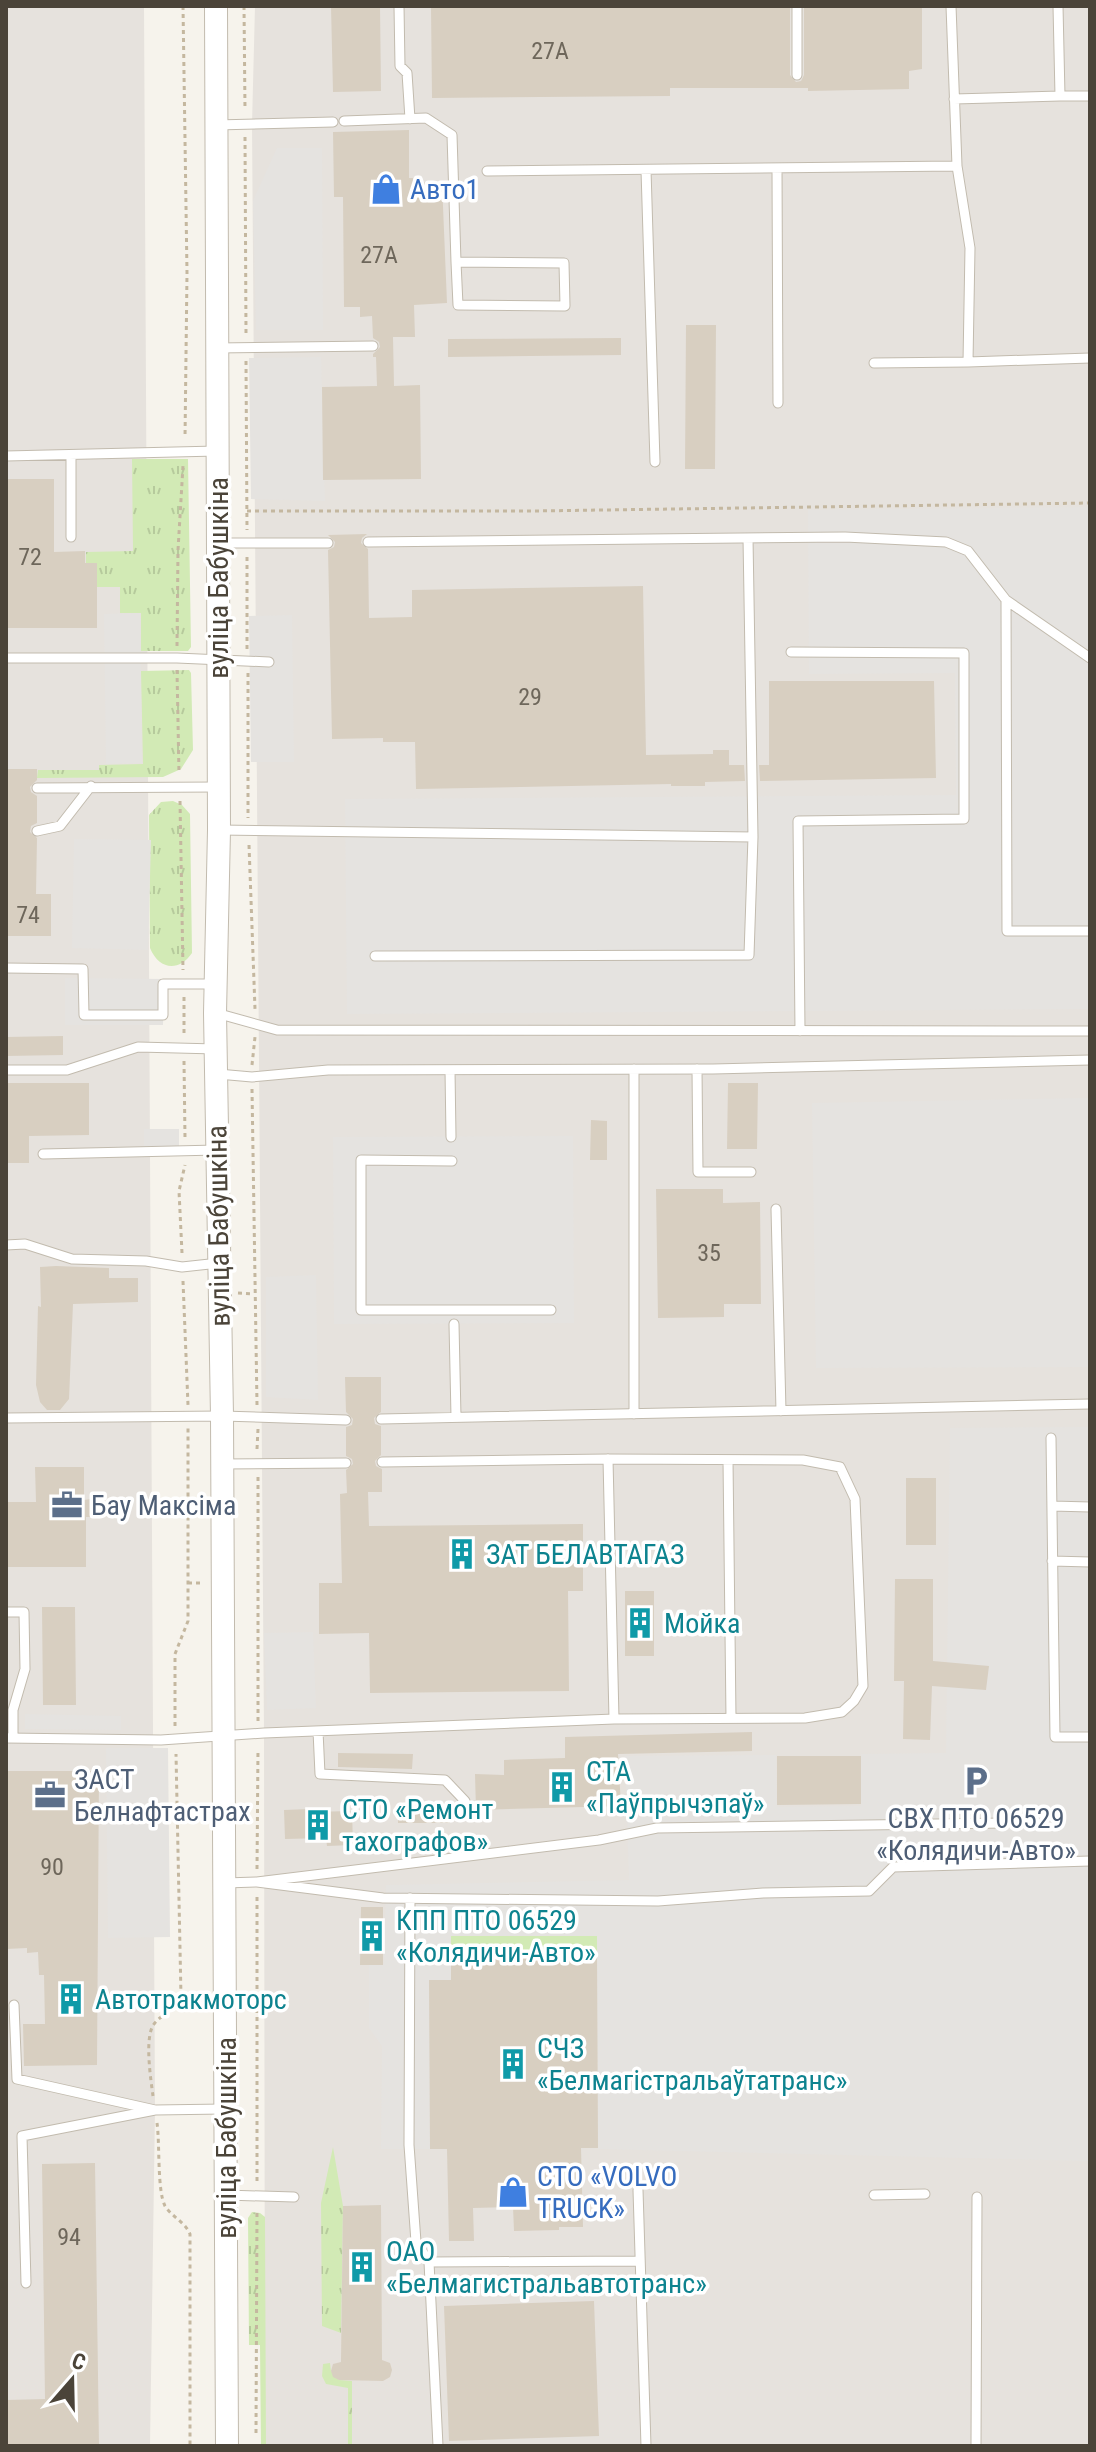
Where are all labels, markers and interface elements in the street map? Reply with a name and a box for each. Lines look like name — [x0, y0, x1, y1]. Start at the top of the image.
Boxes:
house number: 27А — [531, 37, 569, 65]
shop icon: Авто1 — [369, 172, 403, 206]
place label: Авто1 — [410, 173, 479, 206]
house number: 27А — [360, 241, 398, 269]
street label: вуліца Бабушкіна — [202, 477, 235, 679]
house number: 72 — [18, 543, 42, 571]
house number: 29 — [518, 683, 542, 711]
house number: 74 — [16, 901, 40, 929]
street label: вуліца Бабушкіна — [200, 1125, 237, 1327]
house number: 35 — [697, 1239, 721, 1267]
office icon: Бау Максіма — [50, 1488, 84, 1522]
place label: Бау Максіма — [91, 1489, 236, 1522]
building icon: ЗАТ БЕЛАВТАГАЗ — [445, 1537, 479, 1571]
place label: ЗАТ БЕЛАВТАГАЗ — [486, 1538, 685, 1571]
building icon: Мойка — [623, 1606, 657, 1640]
place label: Мойка — [664, 1607, 740, 1640]
place label: СТА «Паўпрычэпаў» — [586, 1755, 765, 1820]
place label: ЗАСТ Белнафтастрах — [74, 1763, 250, 1828]
parking icon: СВХ ПТО 06529 «Колядичи-Авто» — [959, 1764, 993, 1798]
building icon: СТА «Паўпрычэпаў» — [545, 1770, 579, 1804]
office icon: ЗАСТ Белнафтастрах — [33, 1778, 67, 1812]
place label: СТО «Ремонт тахографов» — [342, 1793, 493, 1858]
place label: СВХ ПТО 06529 «Колядичи-Авто» — [876, 1802, 1076, 1867]
building icon: СТО «Ремонт тахографов» — [301, 1808, 335, 1842]
house number: 90 — [40, 1853, 64, 1881]
place label: КПП ПТО 06529 «Колядичи-Авто» — [396, 1904, 596, 1969]
building icon: КПП ПТО 06529 «Колядичи-Авто» — [355, 1919, 389, 1953]
building icon: Автотракмоторс — [54, 1982, 88, 2016]
place label: Автотракмоторс — [95, 1983, 287, 2016]
place label: СЧЗ «Белмагістральаўтатранс» — [537, 2032, 847, 2097]
street label: вуліца Бабушкіна — [210, 2037, 243, 2239]
building icon: СЧЗ «Белмагістральаўтатранс» — [496, 2047, 530, 2081]
place label: СТО «VOLVO TRUCK» — [537, 2160, 677, 2225]
shop icon: СТО «VOLVO TRUCK» — [496, 2175, 530, 2209]
house number: 94 — [57, 2223, 81, 2251]
place label: ОАО «Белмагистральавтотранс» — [386, 2235, 707, 2300]
building icon: ОАО «Белмагистральавтотранс» — [345, 2250, 379, 2284]
north arrow — [32, 2340, 112, 2420]
text: С — [68, 2348, 89, 2376]

